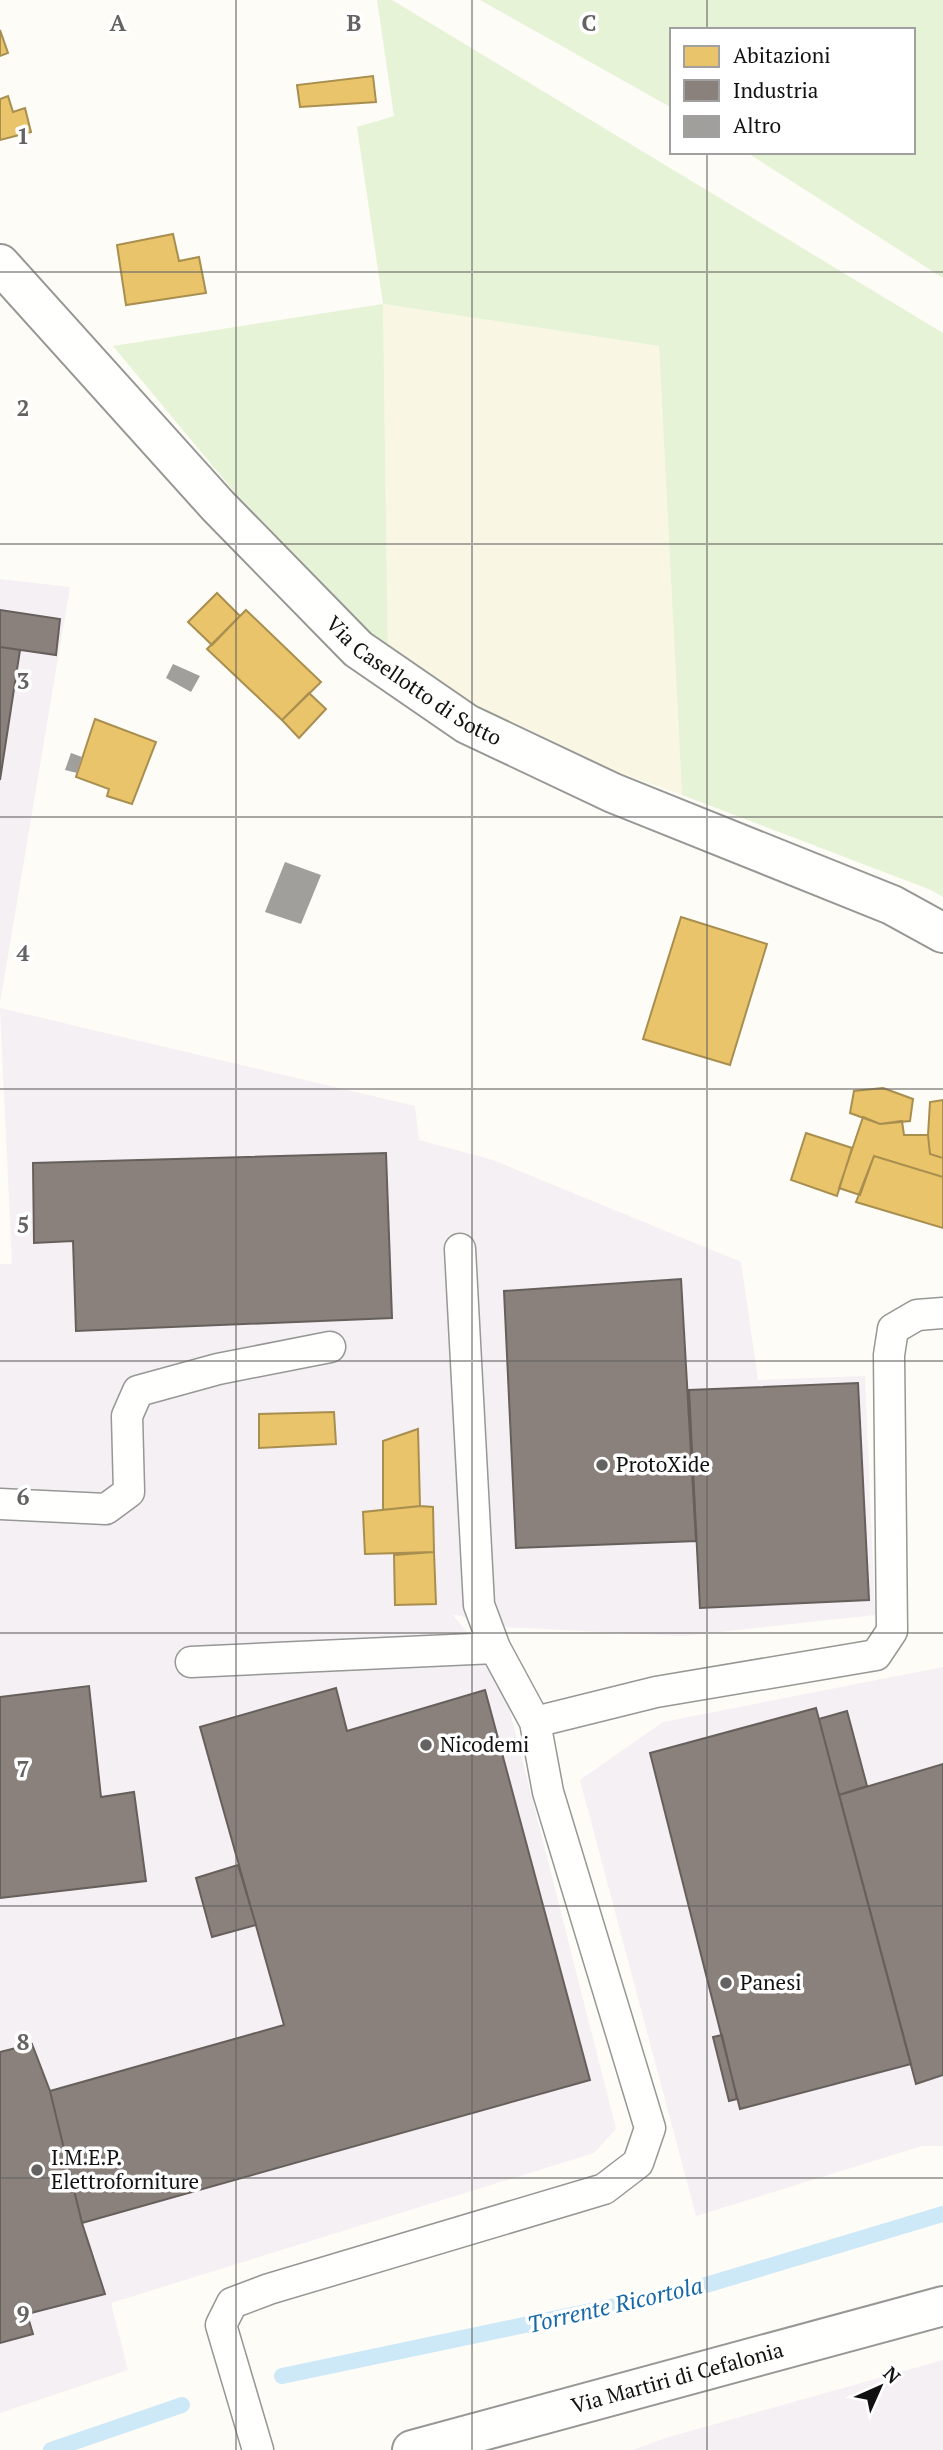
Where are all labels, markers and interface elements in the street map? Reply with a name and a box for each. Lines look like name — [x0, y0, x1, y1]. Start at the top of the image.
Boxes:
text: A — [110, 7, 127, 38]
text: B — [347, 7, 362, 38]
text: C — [582, 7, 597, 38]
legend — [670, 28, 915, 154]
text: Abitazioni — [733, 41, 830, 69]
text: Industria — [733, 76, 819, 104]
text: Altro — [733, 111, 781, 139]
text: 1 — [17, 120, 30, 151]
text: 2 — [17, 392, 30, 423]
street label: Via Casellotto di Sotto — [320, 609, 507, 751]
text: 3 — [17, 665, 30, 696]
text: 4 — [17, 937, 30, 968]
text: 5 — [17, 1209, 30, 1240]
place label: ProtoXide — [616, 1450, 710, 1478]
marker: ProtoXide — [594, 1457, 610, 1473]
text: 6 — [17, 1481, 30, 1512]
place label: Nicodemi — [440, 1730, 529, 1758]
marker: Nicodemi — [418, 1737, 434, 1753]
text: 7 — [17, 1753, 30, 1784]
place label: Panesi — [740, 1968, 802, 1996]
marker: Panesi — [718, 1975, 734, 1991]
text: 8 — [17, 2026, 30, 2057]
place label: I.M.E.P. Elettroforniture — [51, 2143, 199, 2195]
marker: I.M.E.P. Elettroforniture — [29, 2162, 45, 2178]
water label: Torrente Ricortola — [524, 2269, 705, 2340]
text: 9 — [17, 2298, 30, 2329]
street label: Via Martiri di Cefalonia — [568, 2335, 787, 2419]
north arrow — [845, 2352, 915, 2422]
text: N — [878, 2361, 907, 2389]

